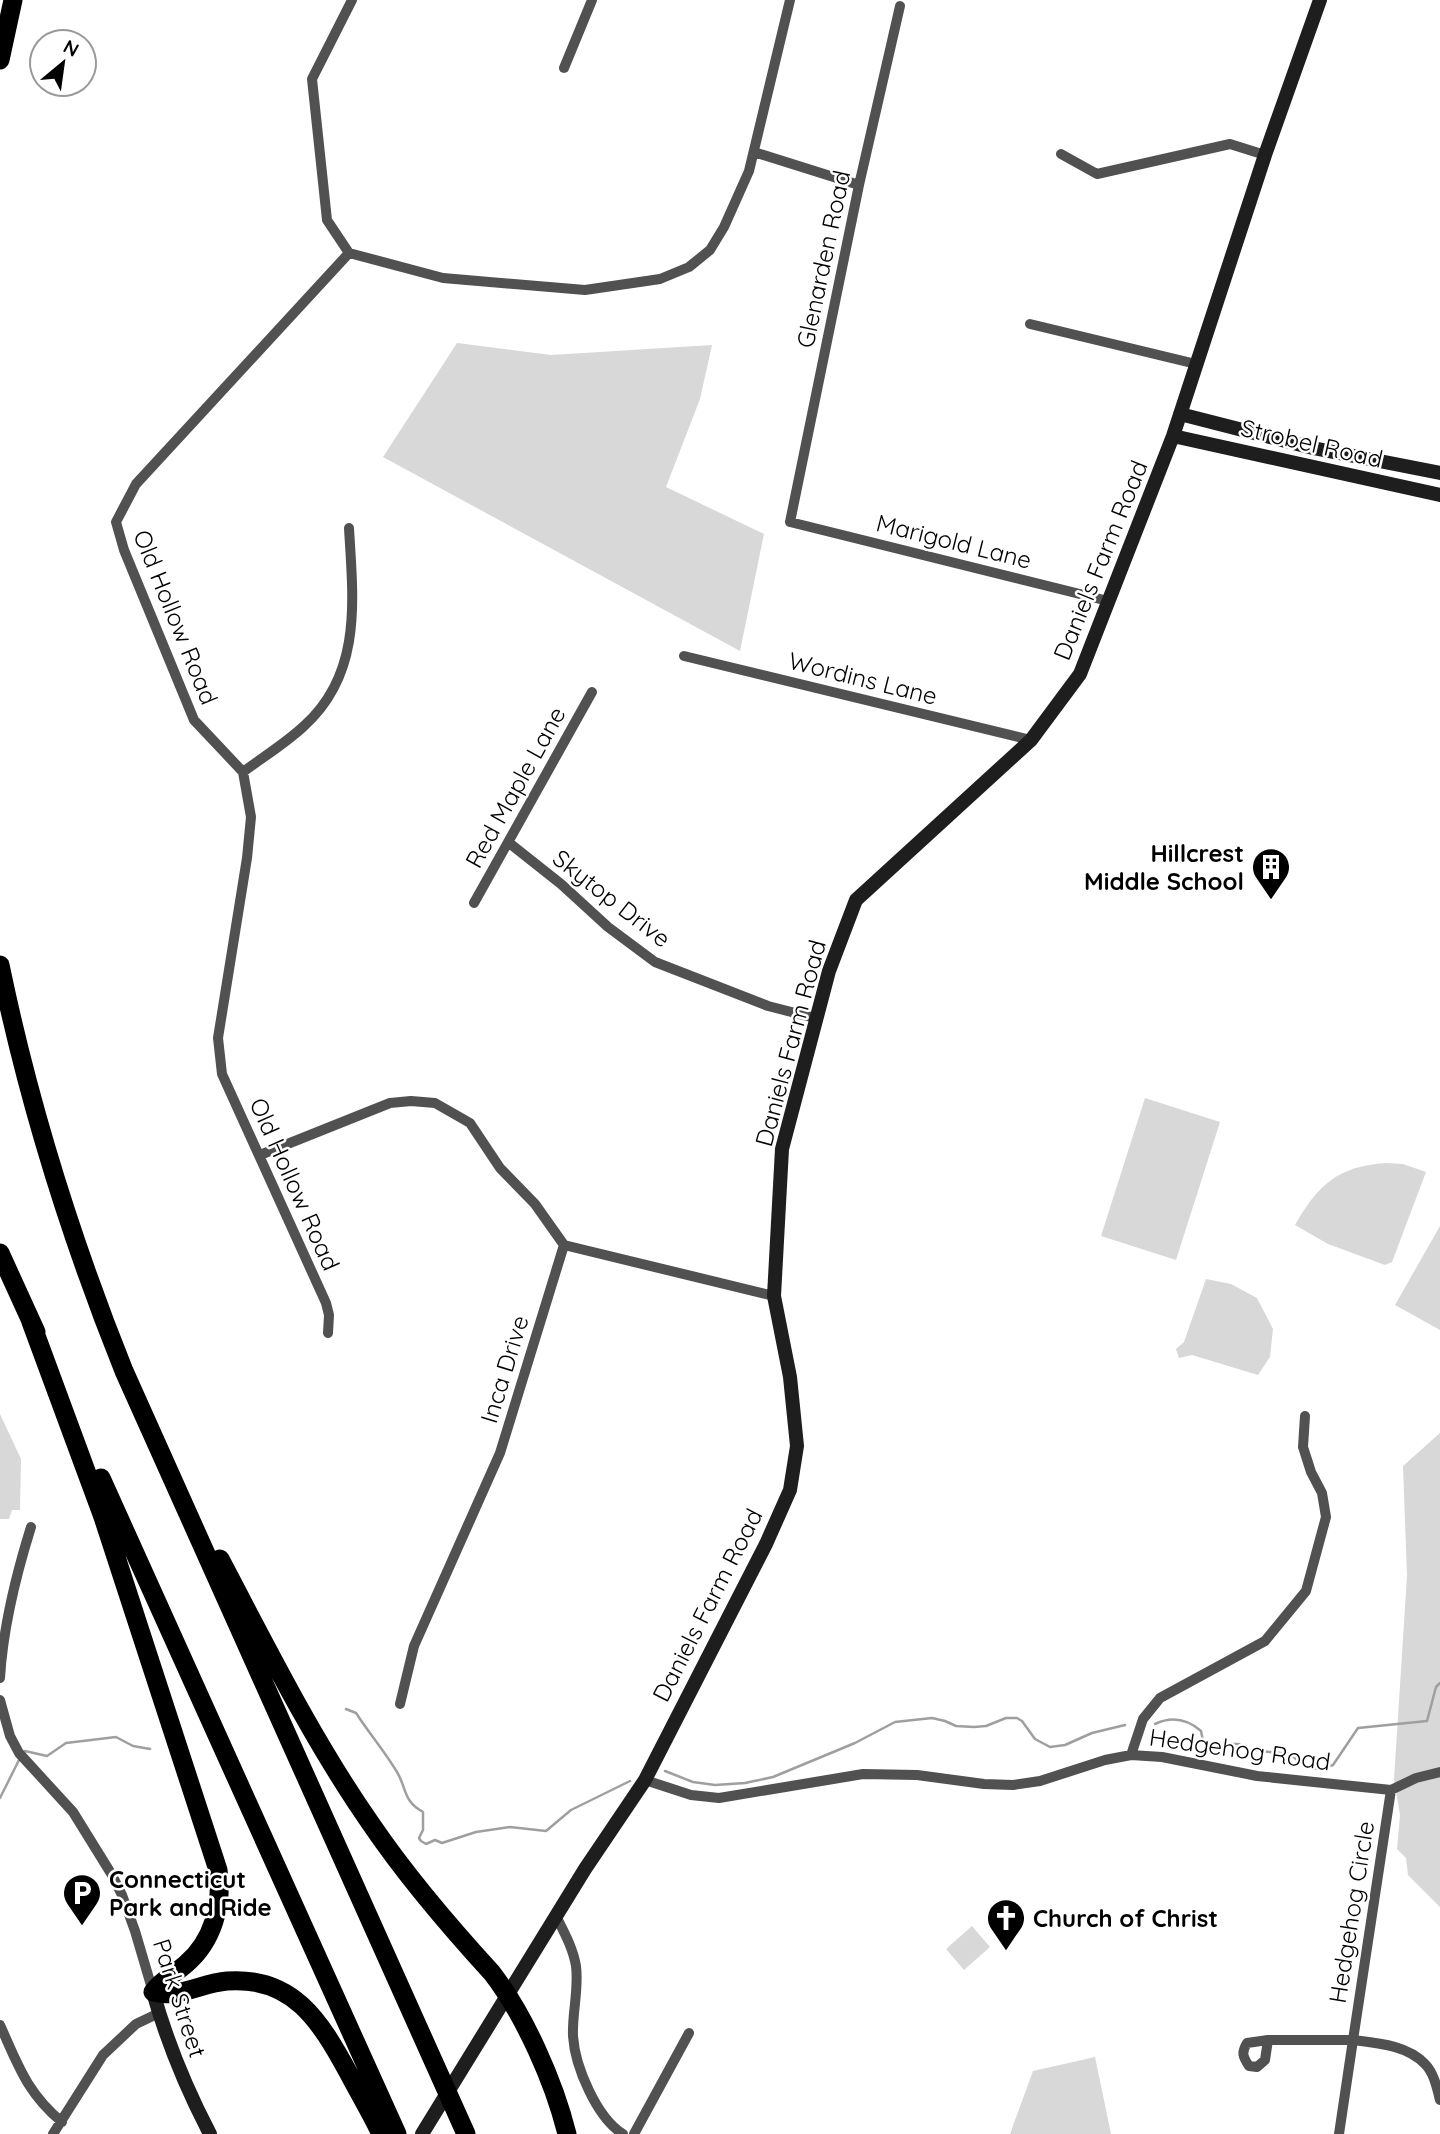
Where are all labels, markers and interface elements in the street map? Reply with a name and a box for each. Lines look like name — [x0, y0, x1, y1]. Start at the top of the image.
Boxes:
north arrow — [28, 28, 98, 98]
text: N — [59, 34, 83, 62]
street label: Glenarden Road — [790, 167, 856, 351]
street label: Strobel Road — [1238, 412, 1386, 474]
street label: Daniels Farm Road — [1046, 456, 1154, 664]
street label: Marigold Lane — [873, 507, 1035, 575]
street label: Old Hollow Road — [127, 525, 225, 709]
street label: Wordins Lane — [786, 645, 940, 711]
street label: Red Maple Lane — [458, 701, 572, 873]
place label: Hillcrest Middle School — [1084, 838, 1244, 896]
street label: Skytop Drive — [547, 843, 677, 953]
building icon: Hillcrest Middle School — [1250, 846, 1292, 901]
street label: Daniels Farm Road — [748, 936, 832, 1150]
street label: Old Hollow Road — [243, 1093, 347, 1275]
street label: Inca Drive — [473, 1311, 535, 1427]
street label: Daniels Farm Road — [645, 1503, 769, 1707]
street label: Hedgehog Road — [1147, 1721, 1333, 1777]
street label: Hedgehog Circle — [1322, 1819, 1380, 2005]
place label: Connecticut Park and Ride — [109, 1864, 272, 1922]
parking icon: Connecticut Park and Ride — [61, 1872, 103, 1927]
church icon: Church of Christ — [985, 1897, 1027, 1952]
place label: Church of Christ — [1033, 1903, 1218, 1933]
street label: Park Street — [147, 1935, 213, 2061]

